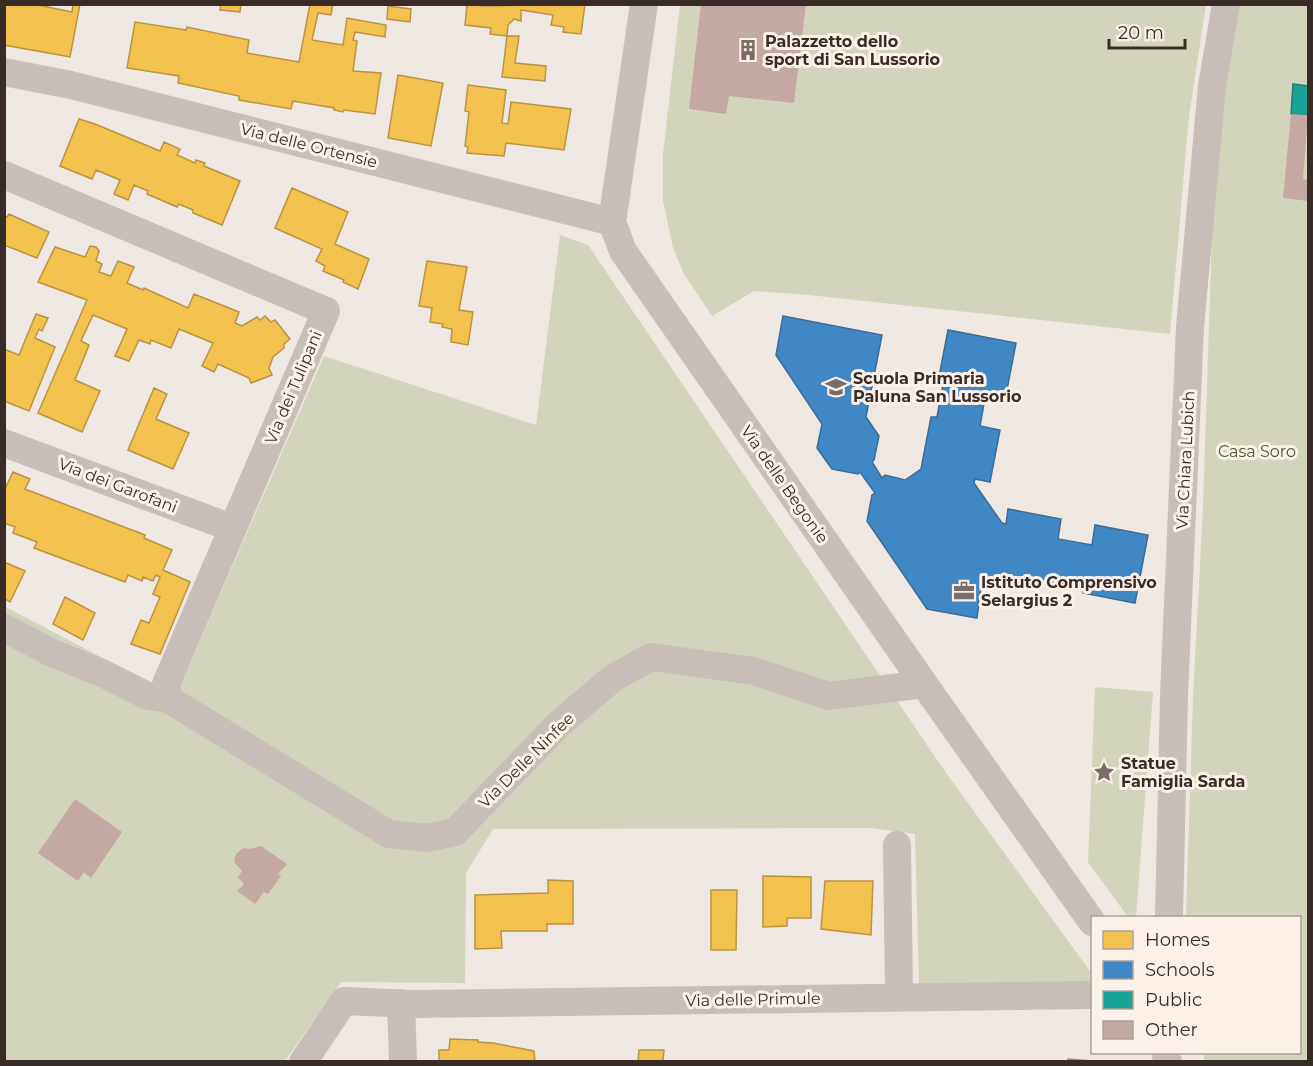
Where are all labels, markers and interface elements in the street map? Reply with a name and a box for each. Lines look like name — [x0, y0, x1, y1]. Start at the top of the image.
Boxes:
scale bar — [1109, 12, 1186, 50]
text: 20 m — [1118, 22, 1164, 44]
place label: Palazzetto dello sport di San Lussorio — [765, 32, 940, 69]
building icon: Palazzetto dello sport di San Lussorio — [736, 38, 760, 62]
street label: Via delle Ortensie — [238, 119, 379, 172]
street label: Via dei Tulipani — [261, 328, 326, 447]
place label: Scuola Primaria Paluna San Lussorio — [853, 369, 1021, 406]
school or university icon: Scuola Primaria Paluna San Lussorio — [824, 375, 848, 399]
street label: Via Chiara Lubich — [1172, 390, 1199, 530]
street label: Via delle Begonie — [737, 422, 832, 547]
park label: Casa Soro — [1218, 442, 1296, 461]
street label: Via dei Garofani — [56, 454, 180, 517]
place label: Istituto Comprensivo Selargius 2 — [981, 573, 1157, 610]
office icon: Istituto Comprensivo Selargius 2 — [952, 579, 976, 603]
street label: Via Delle Ninfee — [475, 709, 578, 812]
place label: Statue Famiglia Sarda — [1121, 754, 1245, 791]
place icon: Statue Famiglia Sarda — [1092, 760, 1116, 784]
legend — [1091, 916, 1301, 1054]
text: Homes — [1145, 929, 1210, 951]
text: Schools — [1145, 959, 1215, 981]
street label: Via delle Primule — [685, 989, 821, 1010]
text: Public — [1145, 989, 1202, 1011]
text: Other — [1145, 1019, 1198, 1041]

